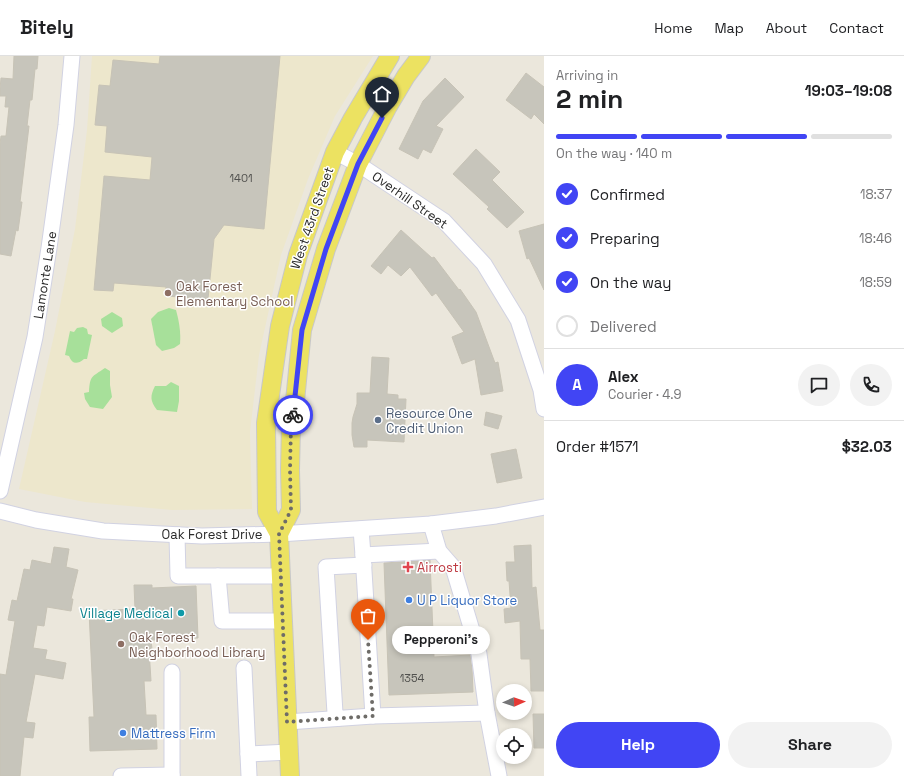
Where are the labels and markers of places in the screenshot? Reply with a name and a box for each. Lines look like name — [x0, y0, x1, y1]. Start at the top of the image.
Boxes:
pin — [365, 77, 399, 118]
place label: Oak Forest Elementary School — [176, 278, 293, 310]
marker: Oak Forest Elementary School — [163, 288, 173, 298]
place label: Resource One Credit Union — [386, 405, 473, 437]
marker: Resource One Credit Union — [373, 415, 383, 425]
place label: Airrosti — [417, 559, 462, 576]
marker: Airrosti — [402, 561, 414, 573]
place label: U P Liquor Store — [417, 592, 517, 609]
marker: U P Liquor Store — [404, 595, 414, 605]
pin — [351, 599, 385, 640]
place label: Village Medical — [80, 605, 173, 622]
marker: Village Medical — [176, 608, 186, 618]
callout: Pepperoni's — [392, 626, 490, 654]
place label: Oak Forest Neighborhood Library — [129, 629, 266, 661]
marker: Oak Forest Neighborhood Library — [116, 639, 126, 649]
place label: Mattress Firm — [131, 725, 216, 742]
marker: Mattress Firm — [118, 728, 128, 738]

